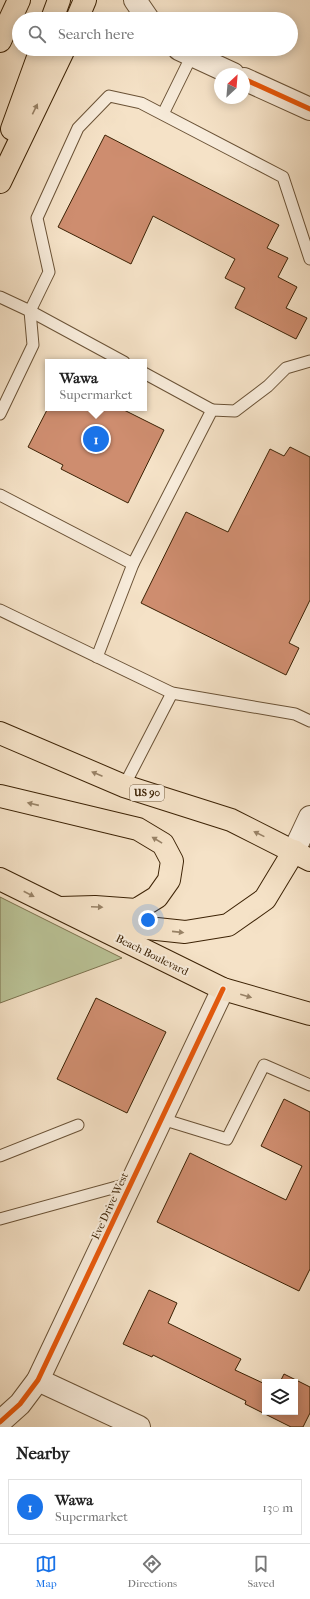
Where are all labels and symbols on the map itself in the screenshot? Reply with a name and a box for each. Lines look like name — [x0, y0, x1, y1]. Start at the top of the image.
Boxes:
north arrow — [214, 68, 250, 104]
one-way arrow — [32, 104, 38, 115]
pin: 1 — [83, 424, 109, 454]
one-way arrow — [91, 771, 103, 777]
road number: US 90 — [130, 785, 164, 801]
one-way arrow — [27, 801, 39, 807]
one-way arrow — [253, 831, 264, 837]
one-way arrow — [151, 837, 163, 844]
one-way arrow — [23, 891, 35, 897]
one-way arrow — [91, 904, 104, 910]
your location — [138, 910, 158, 930]
one-way arrow — [172, 928, 184, 935]
street label: Beach Boulevard — [114, 932, 191, 979]
one-way arrow — [240, 993, 252, 999]
street label: Eve Drive West — [89, 1170, 131, 1242]

